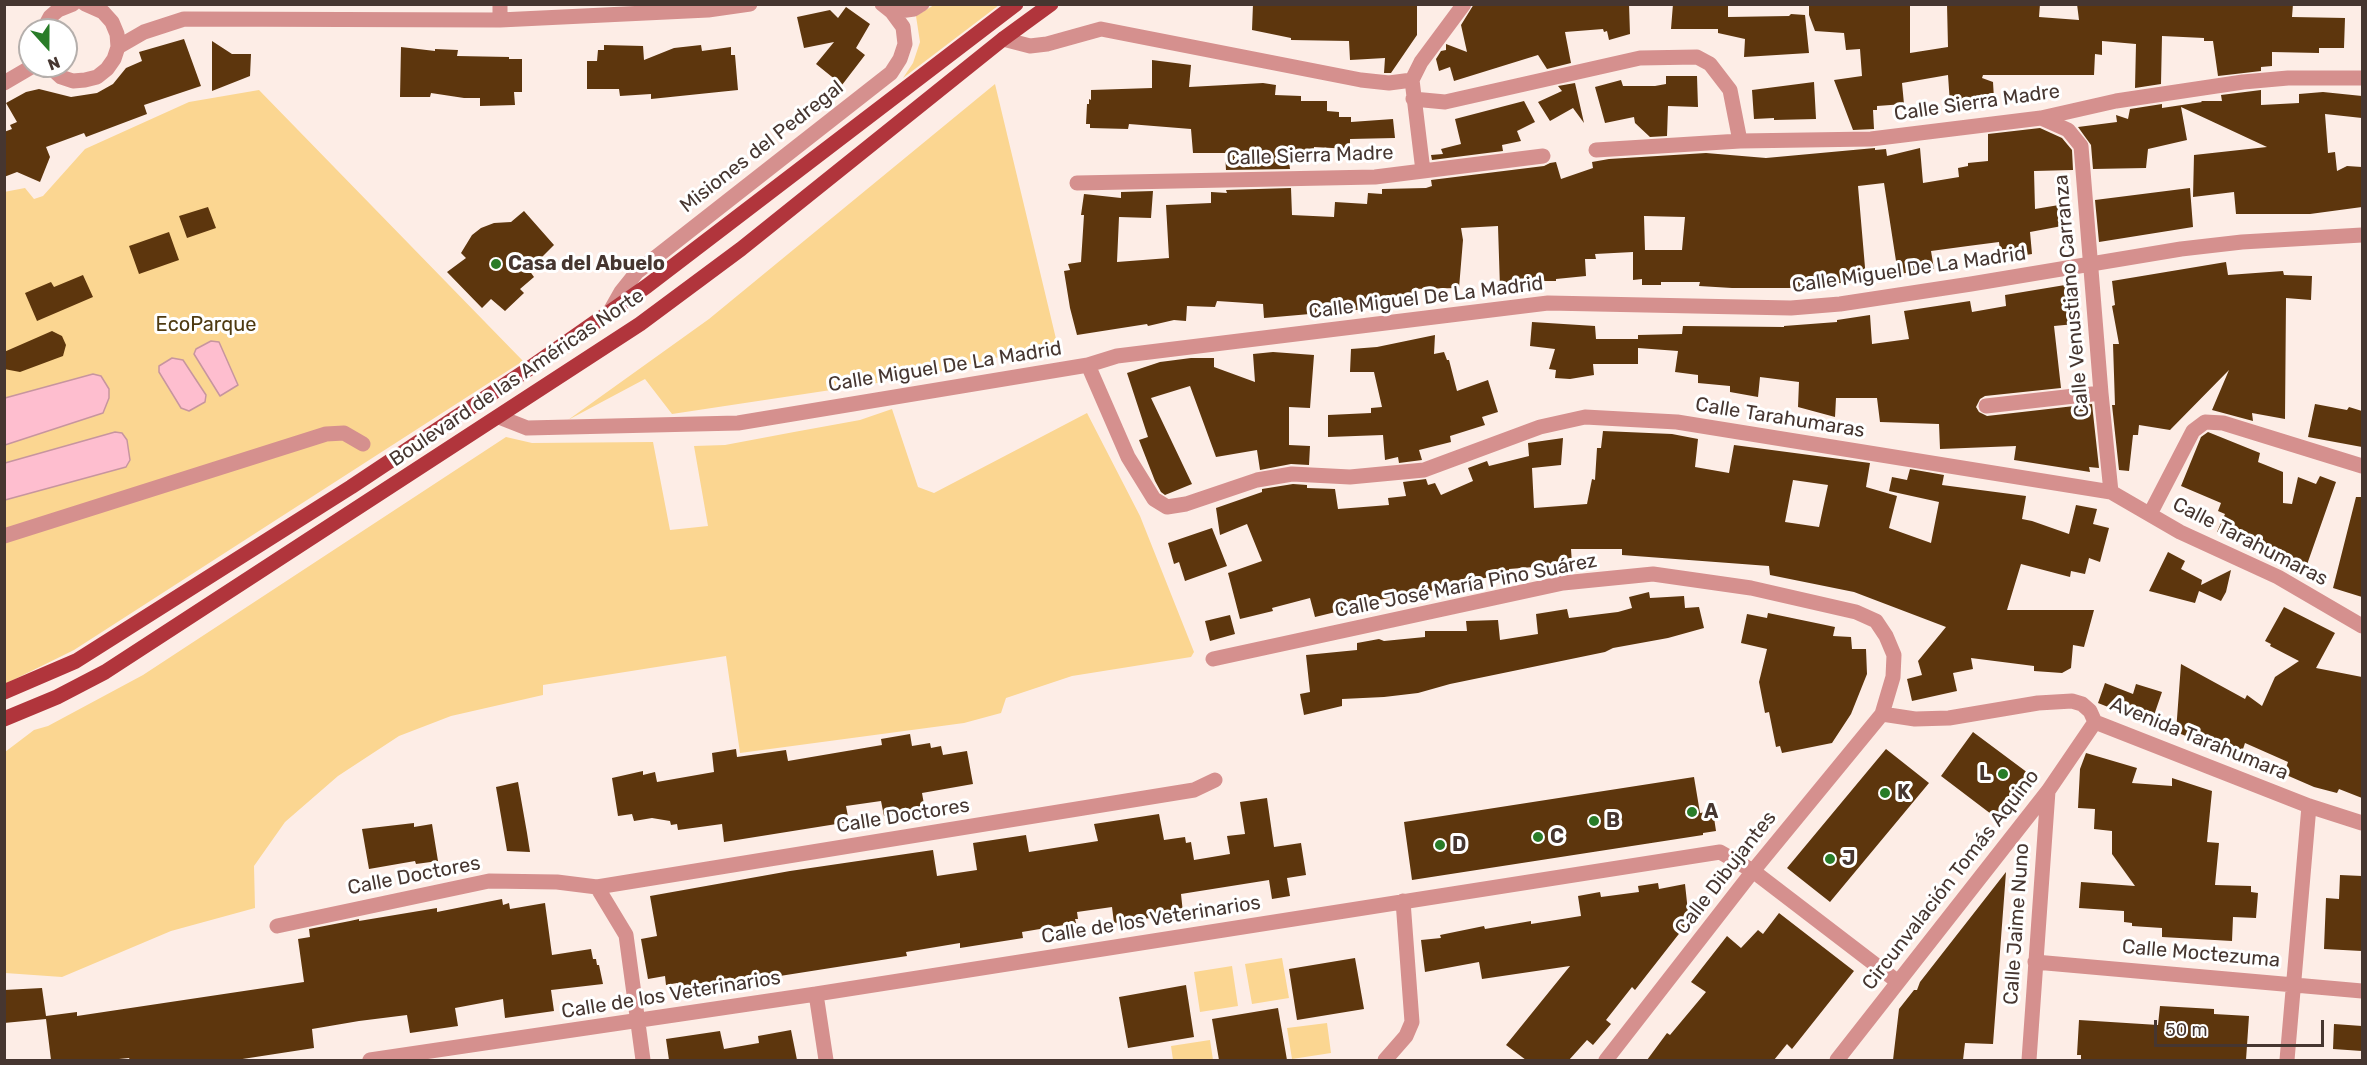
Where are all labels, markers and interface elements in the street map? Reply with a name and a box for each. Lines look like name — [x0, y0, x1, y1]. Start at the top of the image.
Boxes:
north arrow — [18, 18, 78, 78]
text: N — [45, 52, 63, 74]
street label: Misiones del Pedregal — [676, 76, 848, 218]
street label: Calle Sierra Madre — [1893, 79, 2061, 127]
street label: Calle Sierra Madre — [1226, 141, 1394, 171]
street label: Calle Venustiano Carranza — [2049, 174, 2095, 418]
street label: Calle Miguel De La Madrid — [1790, 242, 2028, 298]
place label: Casa del Abuelo — [508, 252, 665, 276]
marker: Casa del Abuelo — [489, 257, 503, 271]
street label: Calle Miguel De La Madrid — [1307, 272, 1545, 324]
street label: Boulevard de las Américas Norte — [385, 284, 649, 472]
park label: EcoParque — [156, 313, 256, 337]
street label: Calle Miguel De La Madrid — [827, 337, 1063, 397]
street label: Calle Tarahumaras — [1694, 393, 1866, 443]
street label: Calle Tarahumaras — [2168, 492, 2332, 592]
street label: Calle José María Pino Suárez — [1333, 549, 1599, 623]
street label: Avenida Tarahumara — [2106, 692, 2292, 786]
place label: L — [1979, 762, 1991, 786]
street label: Circunvalación Tomás Aquino — [1857, 765, 2045, 995]
marker: L — [1996, 767, 2010, 781]
place label: K — [1897, 781, 1910, 805]
marker: K — [1878, 786, 1892, 800]
street label: Calle Doctores — [835, 794, 971, 838]
place label: A — [1704, 800, 1718, 824]
marker: A — [1685, 805, 1699, 819]
street label: Calle Dibujantes — [1670, 806, 1782, 940]
place label: B — [1606, 809, 1620, 833]
marker: B — [1587, 814, 1601, 828]
place label: C — [1550, 825, 1564, 849]
marker: C — [1531, 830, 1545, 844]
place label: D — [1452, 833, 1466, 857]
marker: D — [1433, 838, 1447, 852]
street label: Calle Jaime Nuno — [1999, 842, 2035, 1006]
place label: J — [1842, 847, 1855, 871]
street label: Calle Doctores — [346, 851, 482, 901]
marker: J — [1823, 852, 1837, 866]
street label: Calle de los Veterinarios — [1040, 891, 1262, 949]
street label: Calle Moctezuma — [2121, 935, 2281, 973]
street label: Calle de los Veterinarios — [560, 966, 782, 1024]
scale bar — [2157, 1008, 2326, 1046]
text: 50 m — [2165, 1019, 2208, 1041]

